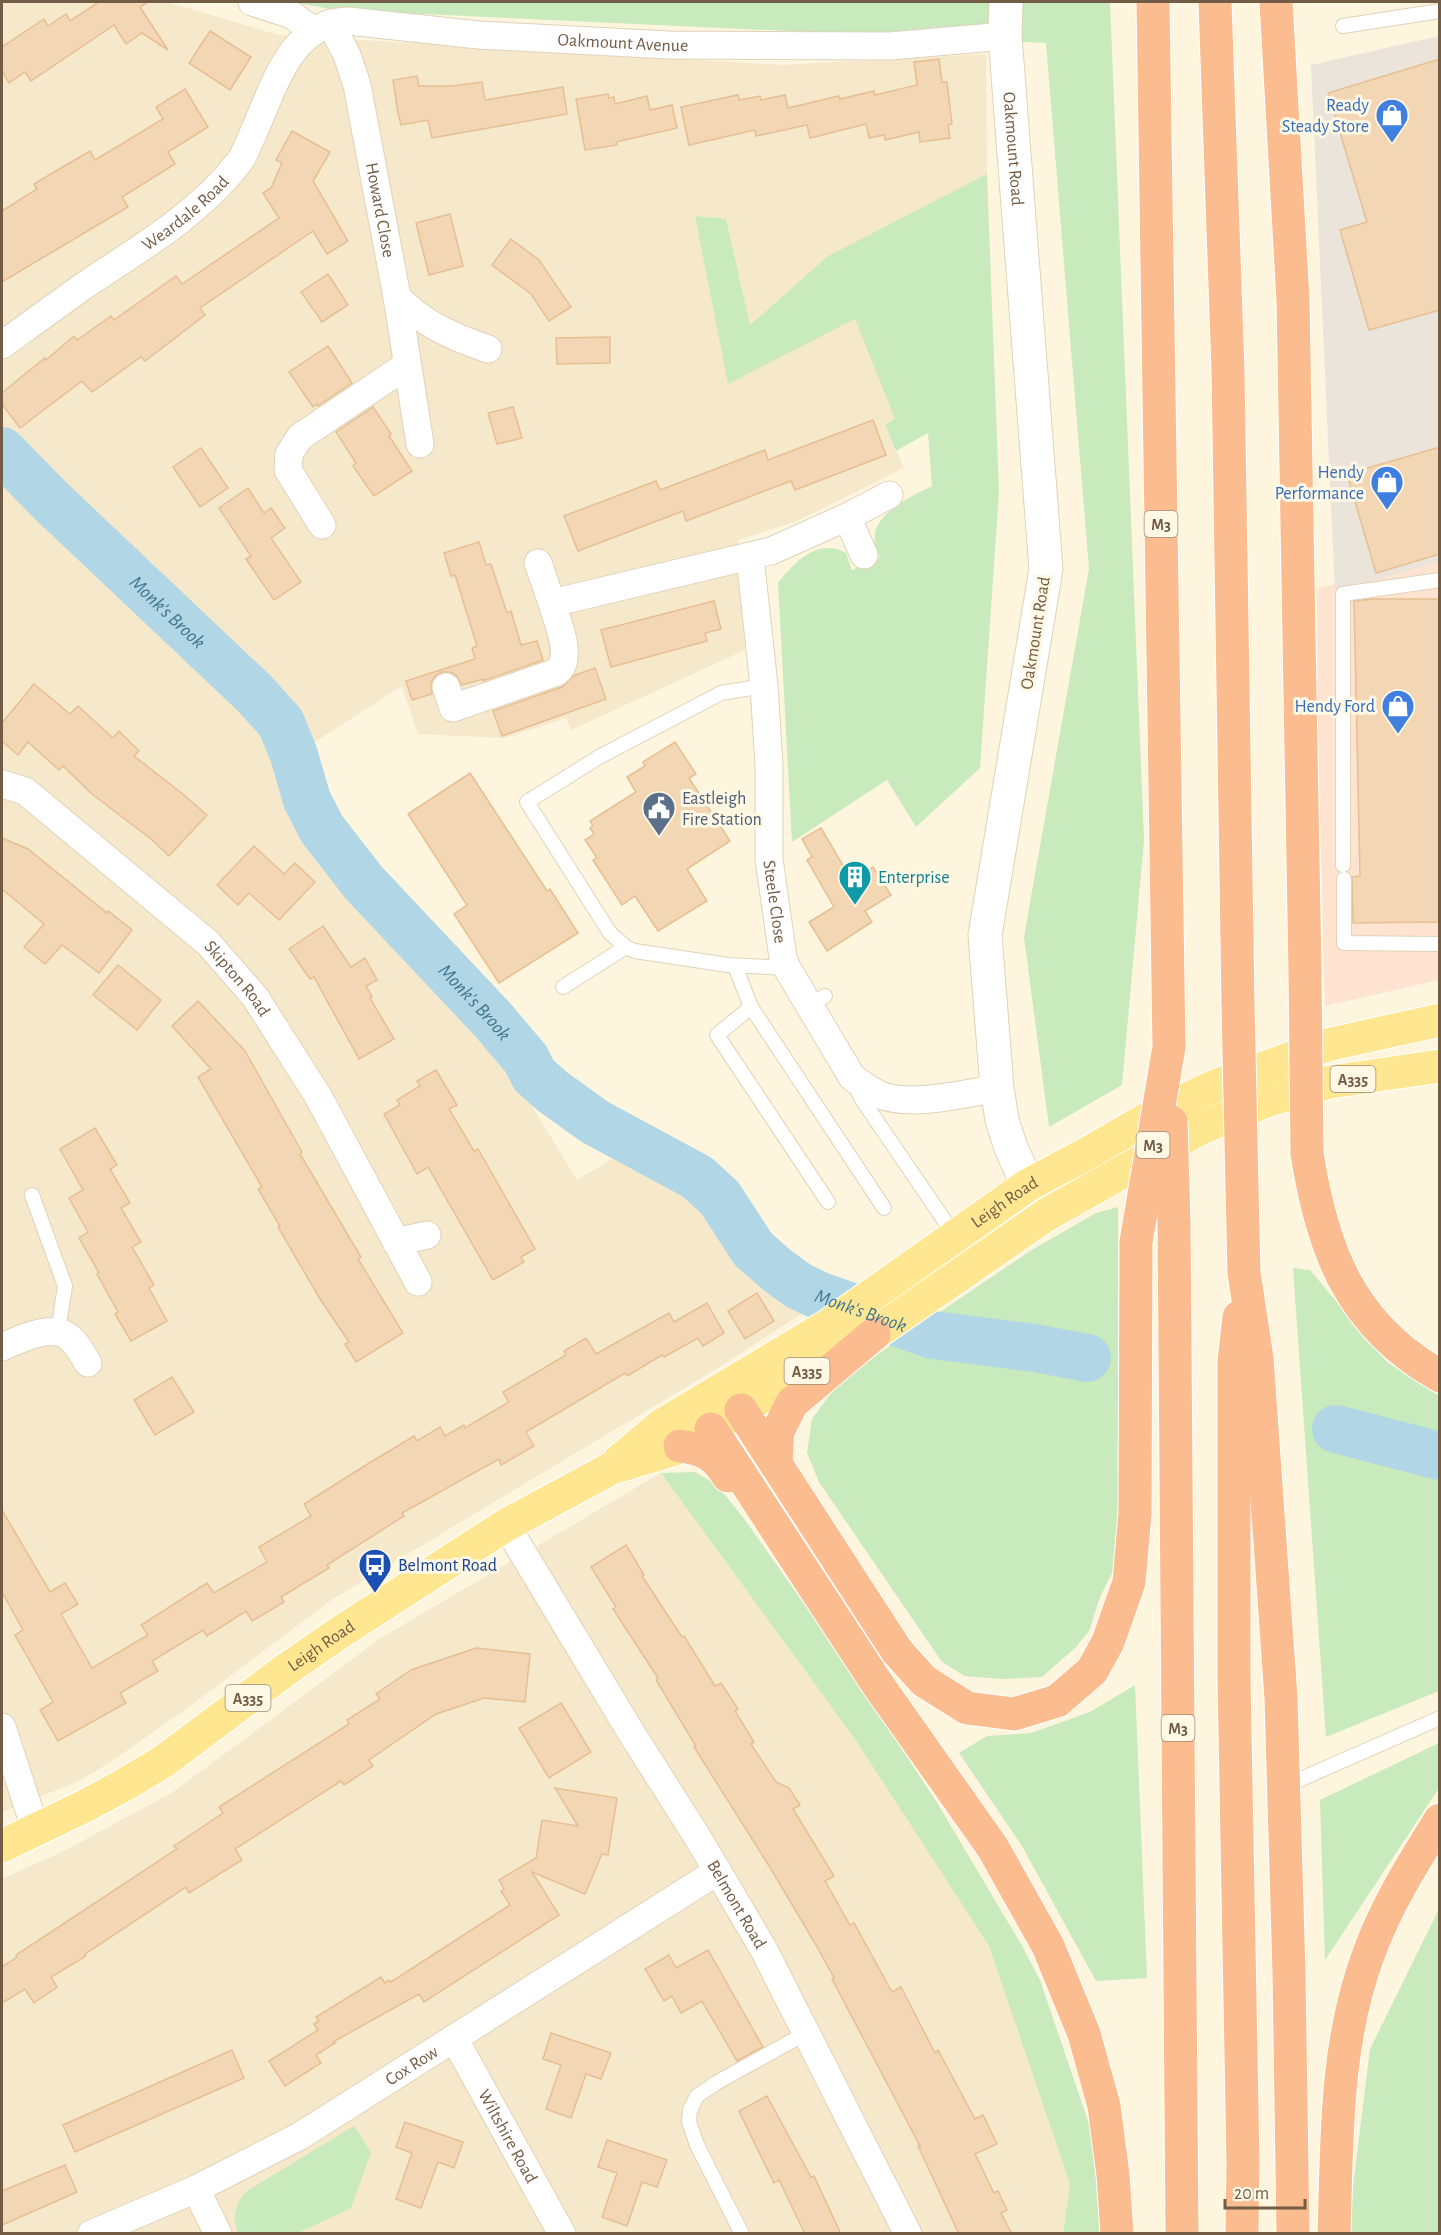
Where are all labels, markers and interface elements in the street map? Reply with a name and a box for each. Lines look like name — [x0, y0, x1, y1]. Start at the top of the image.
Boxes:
street label: Oakmount Avenue — [557, 31, 688, 55]
street label: Oakmount Road — [999, 91, 1026, 206]
place label: Ready Steady Store — [1282, 97, 1369, 136]
shop icon: Ready Steady Store — [1374, 97, 1410, 144]
street label: Howard Close — [362, 161, 397, 259]
street label: Weardale Road — [139, 173, 233, 255]
place label: Hendy Performance — [1275, 464, 1364, 503]
shop icon: Hendy Performance — [1369, 464, 1405, 511]
road number: M3 — [1144, 511, 1178, 537]
water label: Monk's Brook — [126, 572, 209, 653]
street label: Oakmount Road — [1018, 575, 1054, 691]
shop icon: Hendy Ford — [1380, 688, 1416, 735]
place label: Hendy Ford — [1295, 698, 1375, 716]
public building icon: Eastleigh Fire Station — [641, 790, 677, 837]
place label: Eastleigh Fire Station — [682, 790, 762, 829]
street label: Steele Close — [759, 859, 789, 945]
building icon: Enterprise — [837, 859, 873, 906]
place label: Enterprise — [878, 869, 950, 887]
street label: Skipton Road — [200, 938, 273, 1020]
water label: Monk's Brook — [435, 960, 514, 1044]
road number: A335 — [1330, 1066, 1376, 1092]
road number: M3 — [1136, 1132, 1170, 1158]
street label: Leigh Road — [968, 1174, 1041, 1232]
water label: Monk's Brook — [812, 1286, 909, 1336]
road number: A335 — [784, 1358, 830, 1384]
bus stop icon: Belmont Road — [357, 1547, 393, 1594]
place label: Belmont Road — [398, 1557, 497, 1575]
street label: Leigh Road — [285, 1617, 358, 1676]
road number: A335 — [226, 1685, 270, 1711]
road number: M3 — [1162, 1715, 1194, 1741]
street label: Belmont Road — [703, 1857, 769, 1952]
street label: Cox Row — [383, 2043, 442, 2089]
street label: Wiltshire Road — [474, 2087, 540, 2186]
scale bar — [1225, 2172, 1304, 2210]
text: 20 m — [1234, 2185, 1269, 2203]

